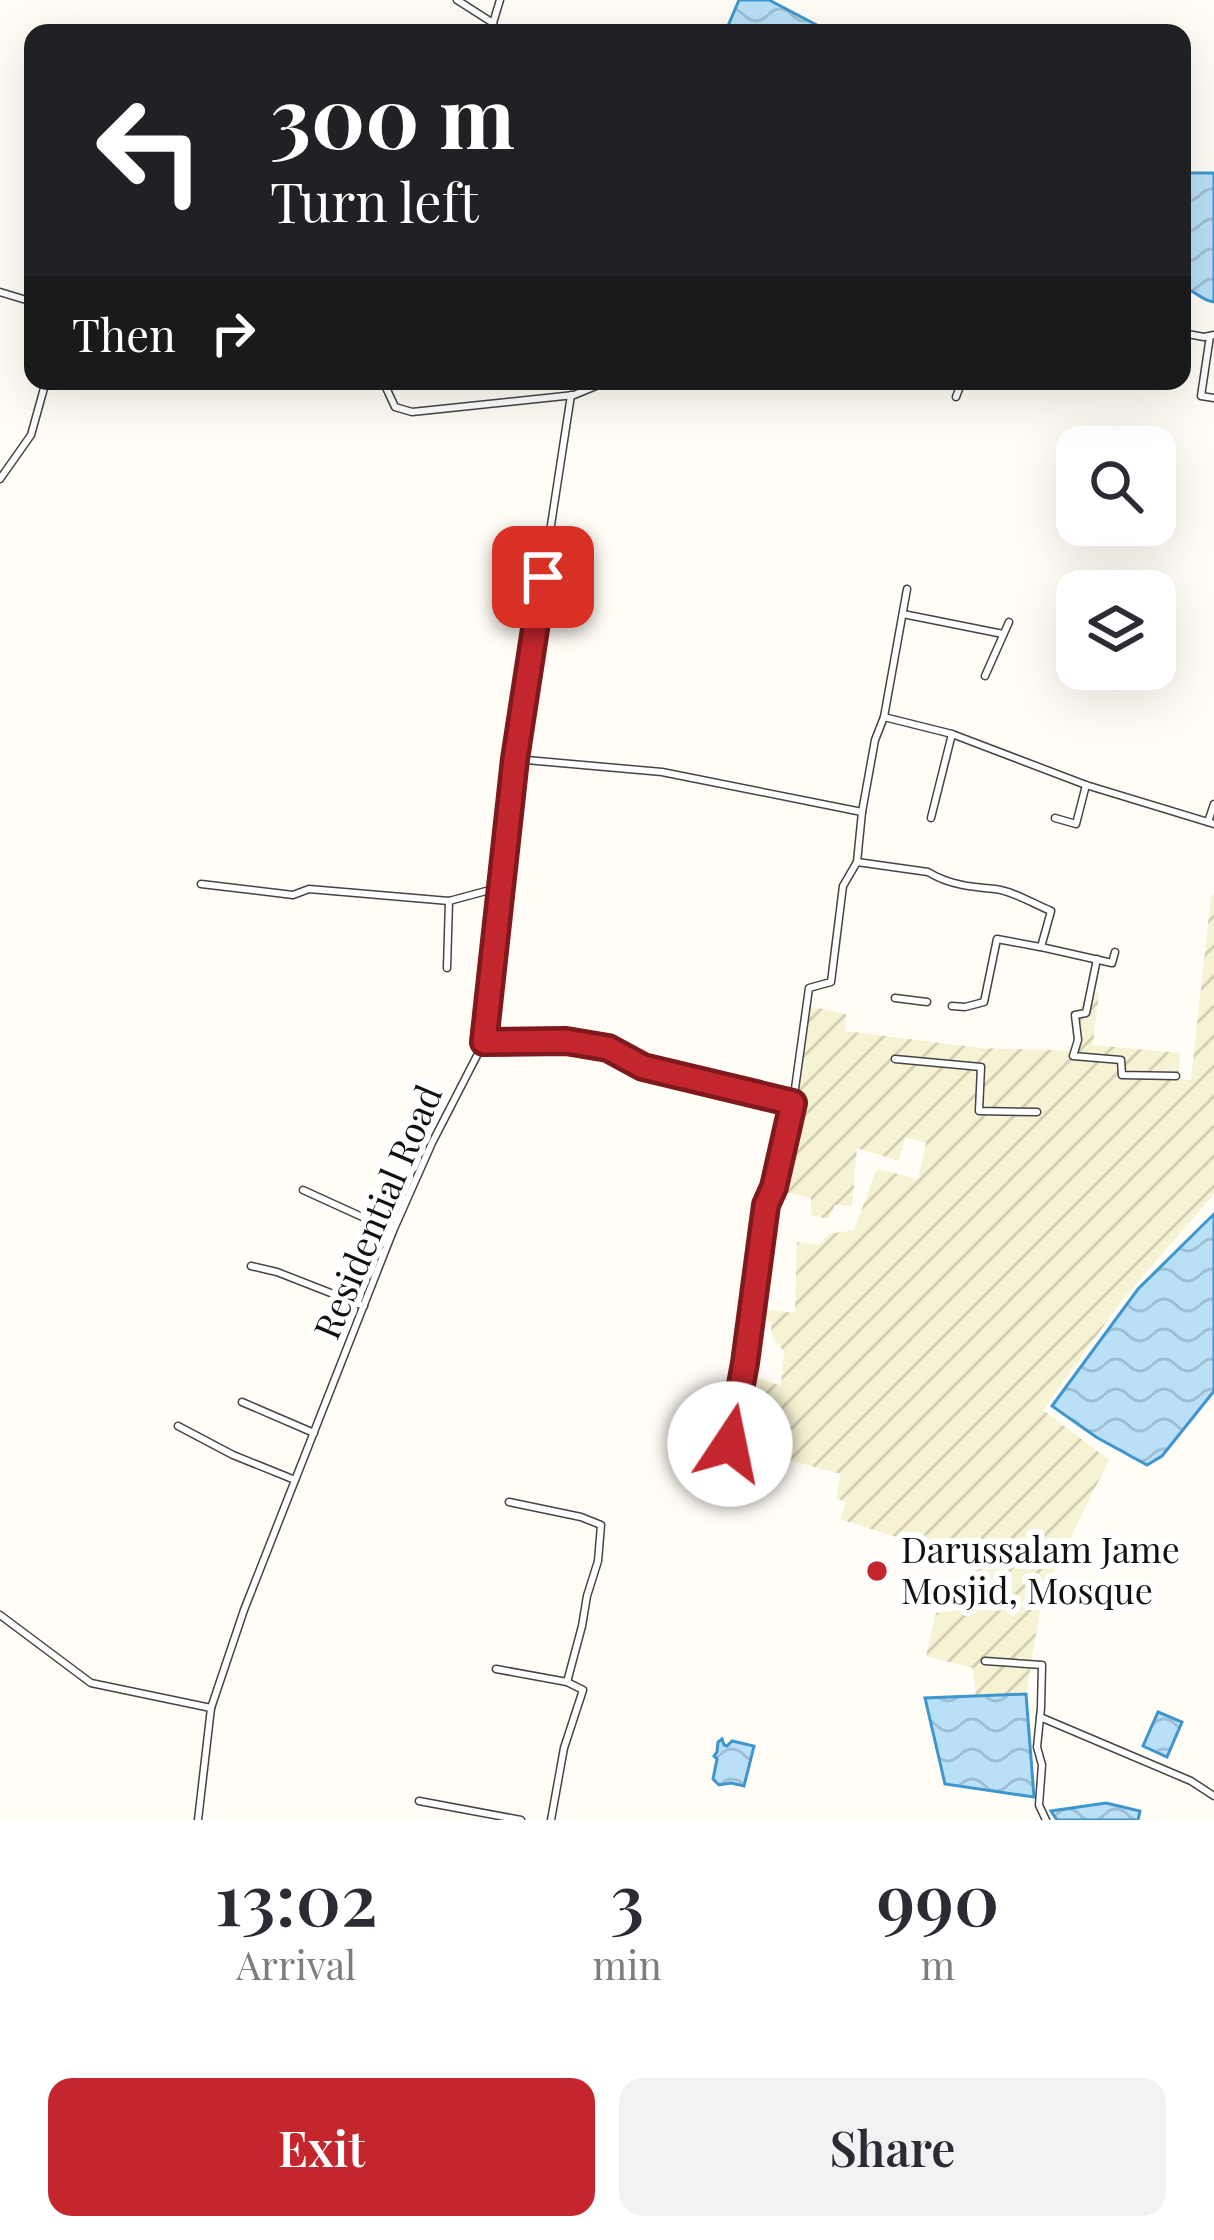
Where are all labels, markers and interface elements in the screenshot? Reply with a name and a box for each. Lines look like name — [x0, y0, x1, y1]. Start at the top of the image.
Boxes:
text: 300 m — [270, 58, 515, 170]
icon: left — [72, 72, 228, 228]
text: Turn left — [270, 165, 479, 237]
icon: right — [200, 300, 266, 366]
text: Then — [72, 303, 176, 363]
map controls — [1056, 426, 1176, 690]
button: search — [1056, 426, 1176, 546]
pin — [492, 526, 594, 628]
icon: arrive — [510, 544, 576, 610]
button: layers — [1056, 570, 1176, 690]
street label: Residential Road — [301, 1077, 451, 1345]
position arrow — [667, 1381, 793, 1507]
place label: Darussalam Jame Mosjid, Mosque — [901, 1524, 1180, 1613]
marker: Darussalam Jame Mosjid, Mosque — [864, 1558, 890, 1584]
text: 13:02 — [215, 1848, 378, 1944]
text: 3 — [610, 1848, 644, 1944]
text: 990 — [876, 1848, 999, 1944]
text: Arrival — [236, 1938, 356, 1990]
text: min — [592, 1938, 662, 1990]
text: m — [921, 1938, 955, 1990]
button: Exit — [48, 2078, 595, 2216]
button: Share — [619, 2078, 1166, 2216]

